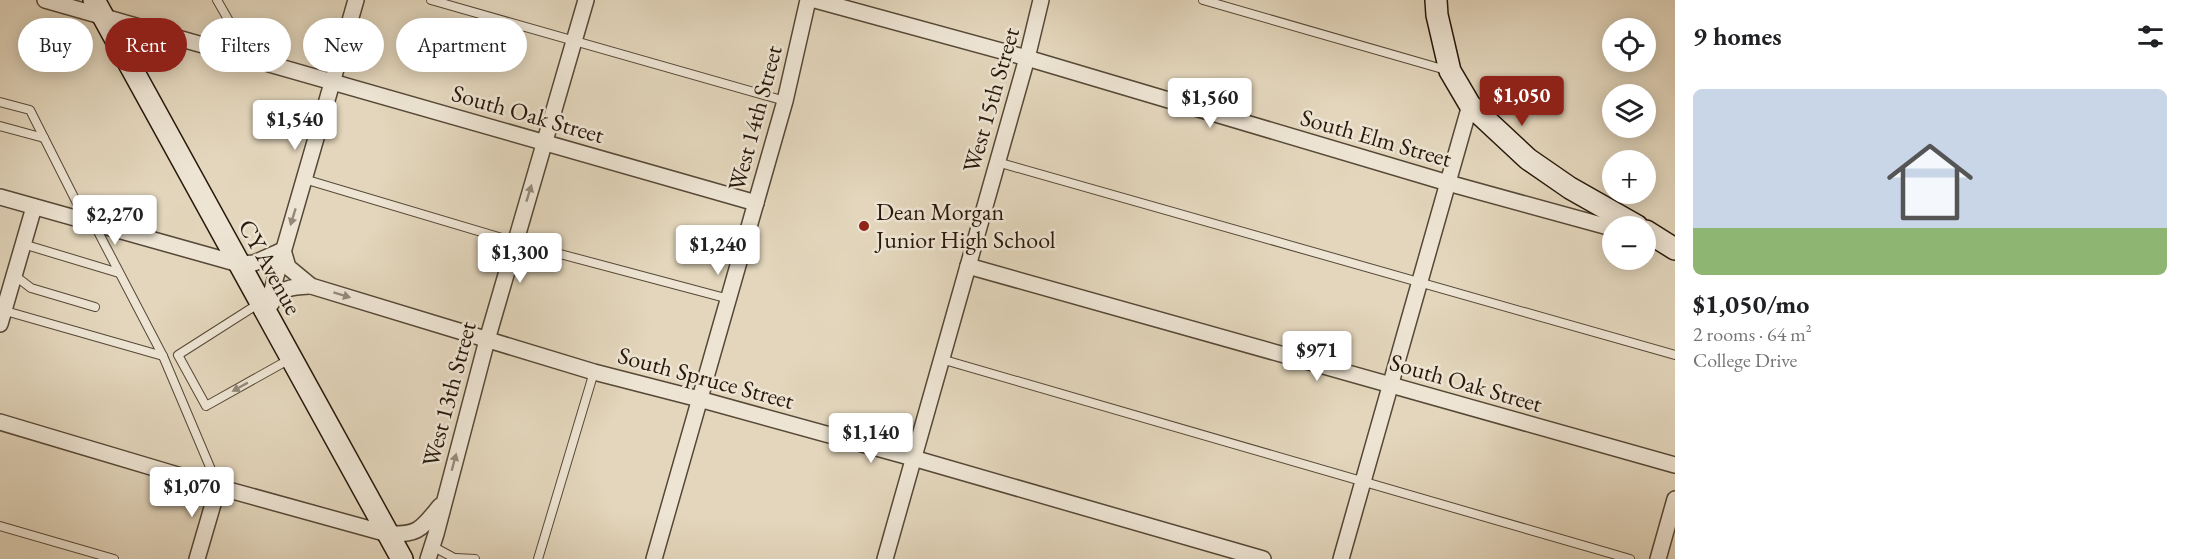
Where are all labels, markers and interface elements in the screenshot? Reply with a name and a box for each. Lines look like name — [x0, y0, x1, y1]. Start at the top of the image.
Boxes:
chip: Buy — [18, 18, 93, 72]
chip: Rent — [105, 18, 187, 72]
chip: Filters — [199, 18, 291, 72]
chip: New — [303, 18, 384, 72]
chip: Apartment — [396, 18, 527, 72]
map controls — [1602, 18, 1656, 270]
button: locate — [1602, 18, 1656, 72]
text: 9 homes — [1693, 19, 1782, 53]
icon: filters — [2134, 20, 2167, 53]
street label: West 15th Street — [955, 23, 1026, 176]
street label: West 14th Street — [720, 41, 789, 194]
pin: $1,050 — [1473, 76, 1571, 127]
street label: South Oak Street — [448, 77, 608, 150]
pin: $1,560 — [1161, 78, 1259, 129]
text: $1,050 — [1494, 82, 1550, 108]
text: $1,560 — [1182, 84, 1238, 110]
button: layers — [1602, 84, 1656, 138]
pin: $1,540 — [246, 100, 344, 151]
street label: South Elm Street — [1297, 101, 1456, 174]
text: $1,540 — [267, 106, 323, 132]
icon: home — [1876, 128, 1984, 236]
button: + — [1602, 150, 1656, 204]
one-way arrow — [525, 184, 534, 202]
pin: $2,270 — [66, 195, 164, 246]
place label: Dean Morgan Junior High School — [874, 196, 1056, 255]
text: $2,270 — [87, 201, 143, 227]
one-way arrow — [288, 208, 297, 226]
street label: CY Avenue — [232, 214, 309, 320]
button: − — [1602, 216, 1656, 270]
marker: Dean Morgan Junior High School — [857, 219, 871, 233]
pin: $1,240 — [669, 225, 767, 276]
text: $1,240 — [690, 231, 746, 257]
pin: $1,300 — [471, 233, 569, 284]
text: $1,300 — [492, 239, 548, 265]
text: $1,050/mo — [1693, 287, 1809, 321]
one-way arrow — [333, 291, 351, 300]
street label: West 13th Street — [414, 317, 483, 470]
text: 2 rooms · 64 m² — [1693, 321, 1812, 347]
pin: $971 — [1281, 331, 1353, 382]
text: $971 — [1297, 337, 1337, 363]
street label: South Spruce Street — [615, 339, 798, 416]
street label: South Oak Street — [1386, 346, 1546, 419]
text: College Drive — [1693, 347, 1797, 373]
one-way arrow — [232, 382, 249, 392]
pin: $1,140 — [822, 413, 920, 464]
text: $1,140 — [843, 419, 899, 445]
one-way arrow — [450, 453, 459, 471]
pin: $1,070 — [143, 467, 241, 518]
text: $1,070 — [164, 473, 220, 499]

